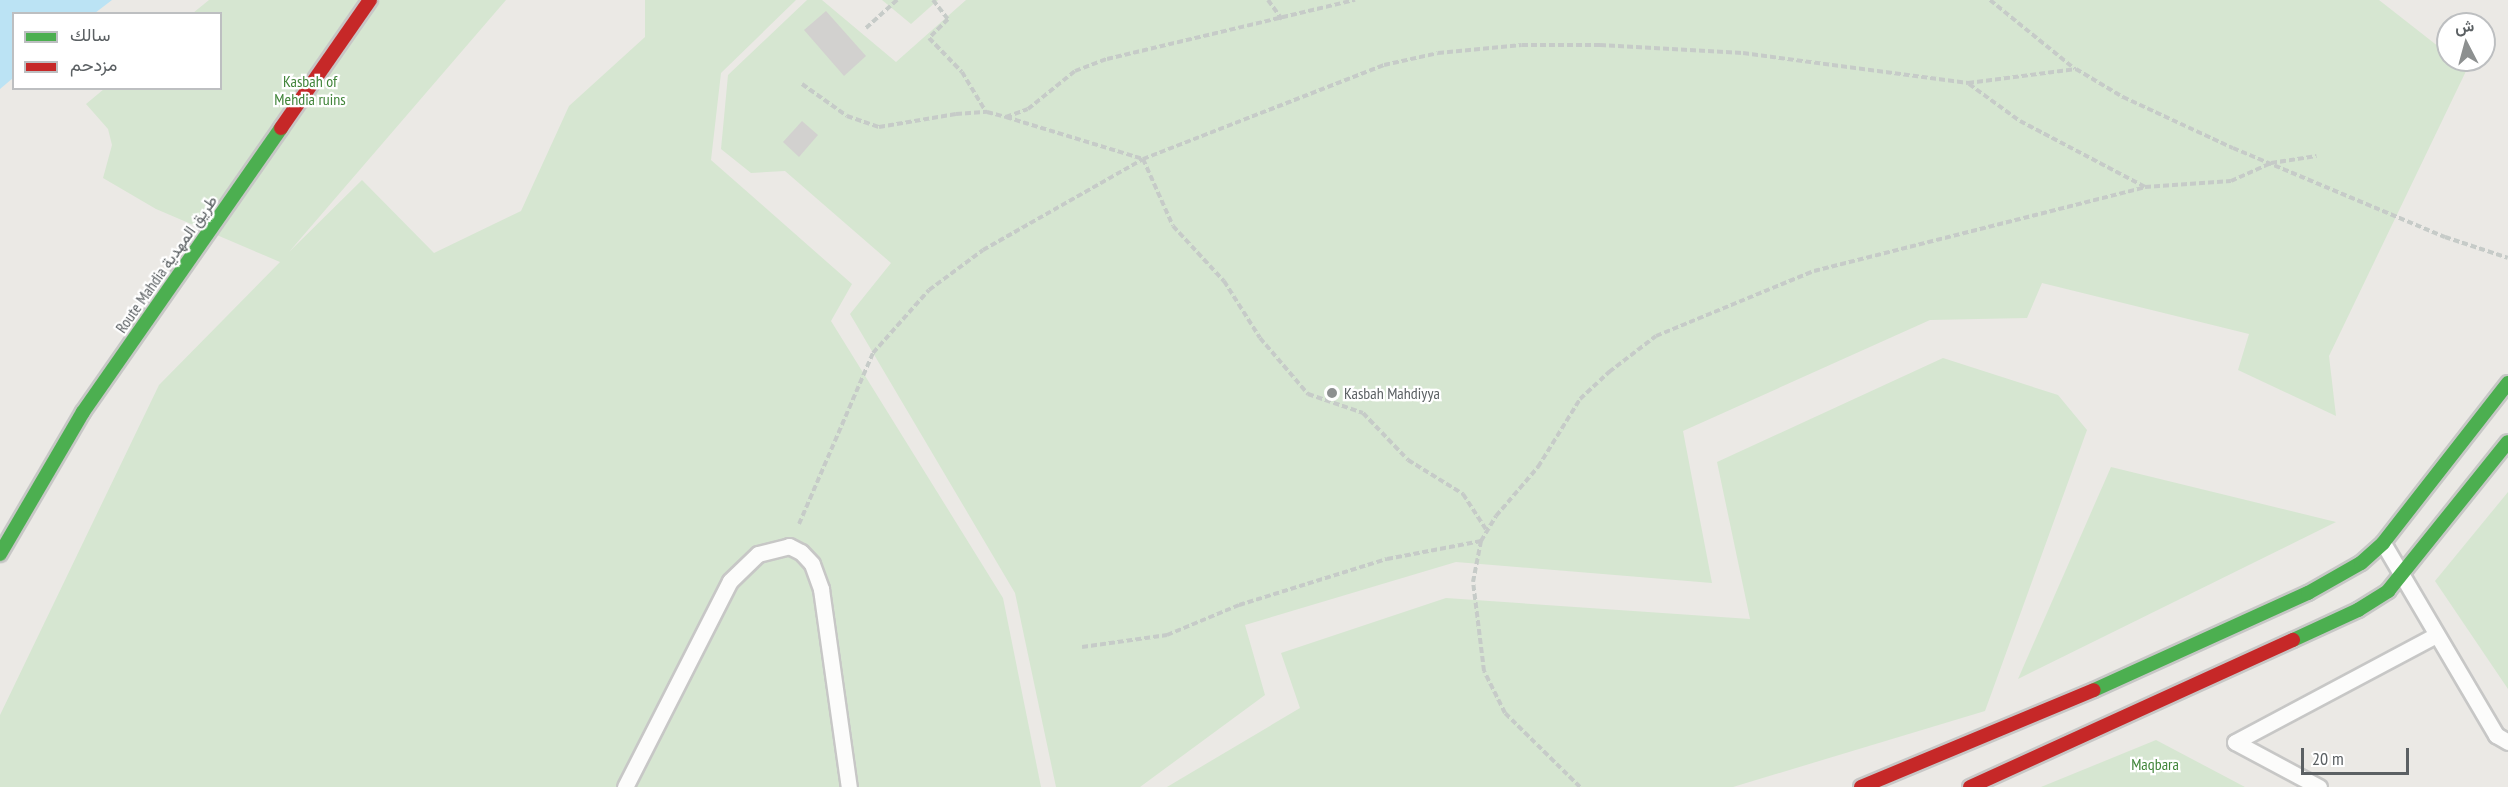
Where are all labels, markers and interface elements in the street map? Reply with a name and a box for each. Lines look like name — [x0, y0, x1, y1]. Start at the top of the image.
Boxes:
legend — [12, 12, 222, 90]
north arrow — [2436, 12, 2496, 72]
text: ش — [2454, 15, 2475, 37]
text: سالك — [70, 23, 110, 46]
text: مزدحم — [70, 53, 117, 76]
park label: Kasbah of Mehdia ruins — [274, 71, 346, 109]
street label: Route Mahdia طريق المهدية — [111, 191, 221, 337]
place label: Kasbah Mahdiyya — [1344, 383, 1440, 403]
marker: Kasbah Mahdiyya — [1325, 386, 1339, 400]
scale bar — [2304, 736, 2412, 774]
text: 20 m — [2312, 747, 2344, 770]
park label: Maqbara — [2131, 754, 2179, 774]

